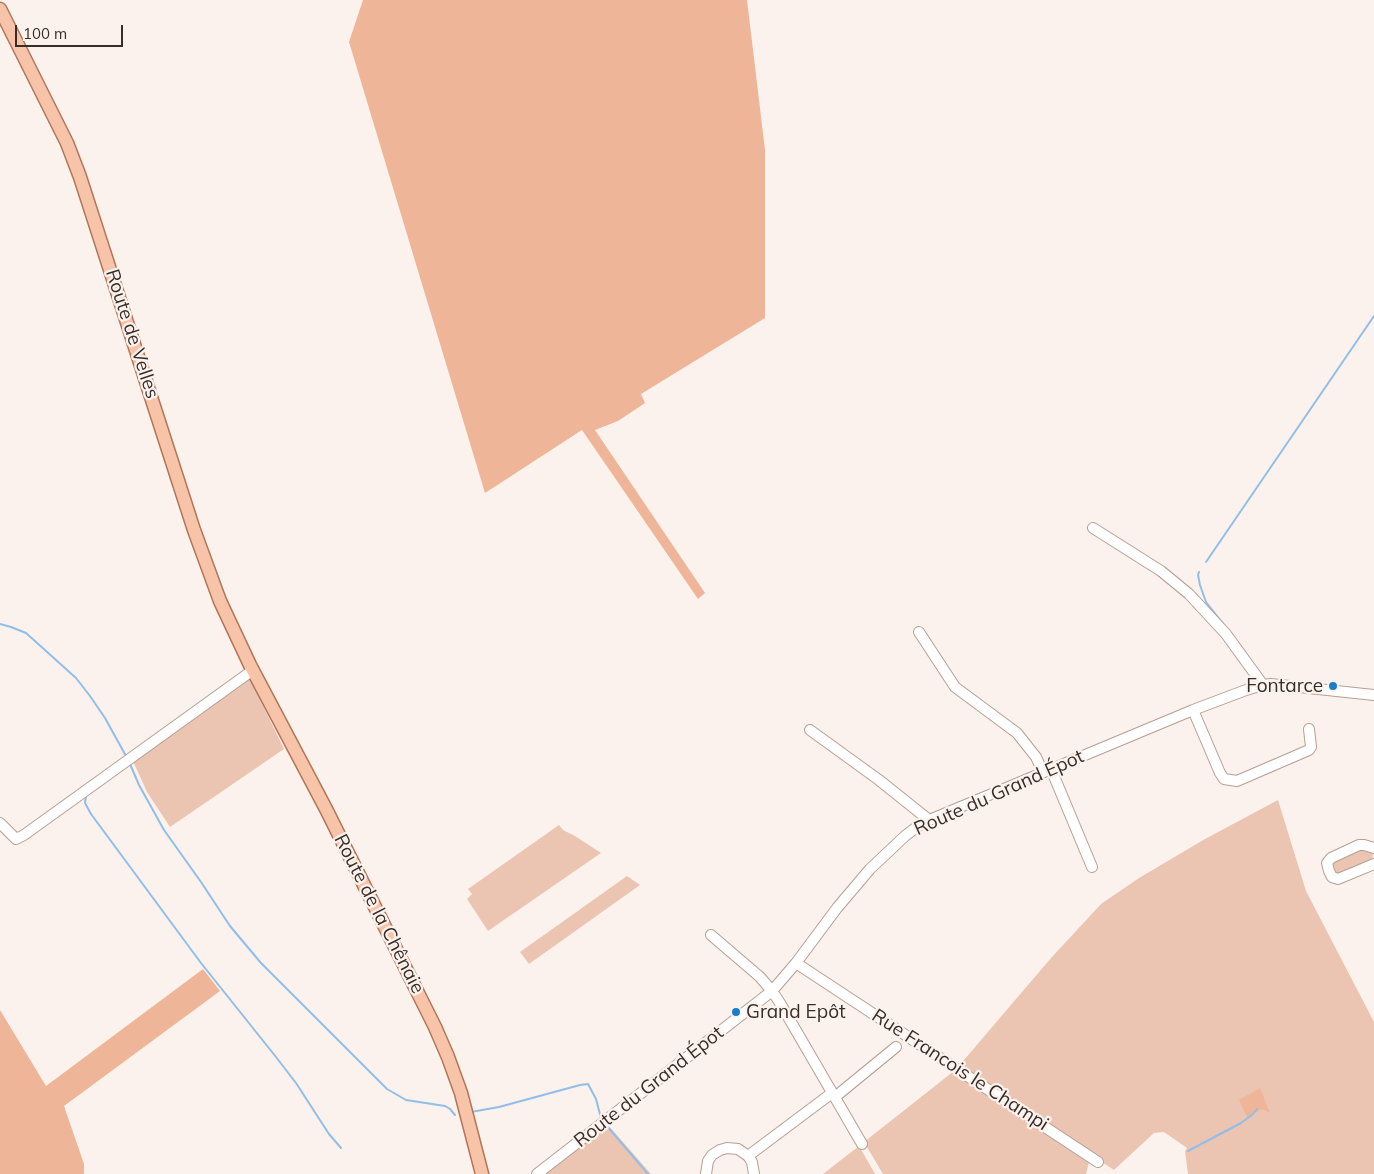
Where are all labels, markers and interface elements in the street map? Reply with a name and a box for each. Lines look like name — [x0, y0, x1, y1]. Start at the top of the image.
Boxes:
scale bar — [18, 15, 125, 47]
text: 100 m — [23, 24, 67, 43]
street label: Route de Velles — [100, 266, 164, 402]
place label: Fontarce — [1246, 675, 1323, 697]
marker: Fontarce — [1327, 680, 1339, 692]
street label: Route du Grand Épot — [911, 745, 1087, 841]
street label: Route de la Chênaie — [329, 830, 429, 998]
place label: Grand Epôt — [746, 1001, 846, 1023]
street label: Rue Francois le Champi — [867, 1004, 1053, 1136]
marker: Grand Epôt — [730, 1006, 742, 1018]
street label: Route du Grand Épot — [570, 1022, 728, 1152]

